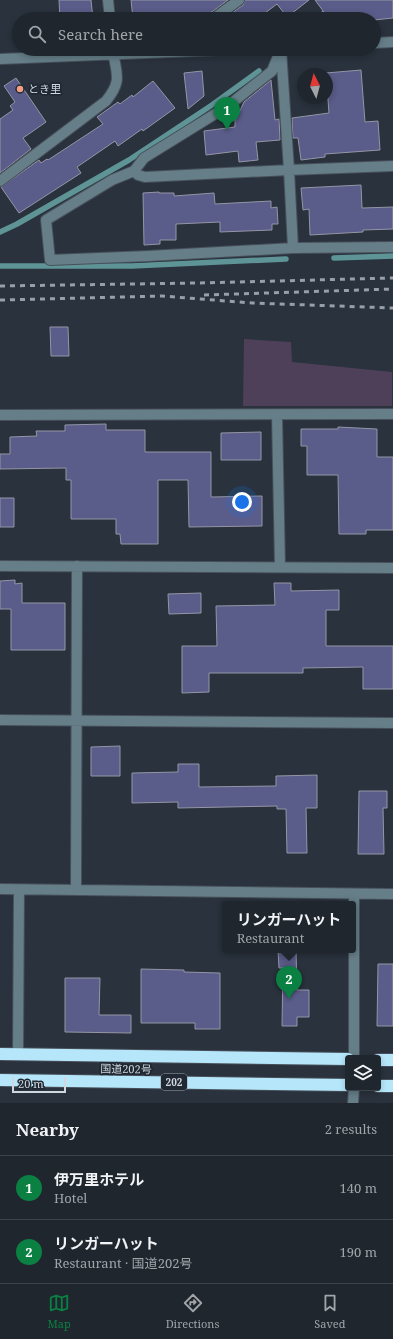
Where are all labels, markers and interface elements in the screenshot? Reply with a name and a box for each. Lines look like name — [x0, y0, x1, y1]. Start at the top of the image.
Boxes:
search box — [12, 12, 381, 56]
icon: search — [26, 23, 48, 45]
text: Search here — [58, 24, 143, 44]
north arrow — [297, 68, 333, 104]
place label: とき里 — [28, 81, 61, 96]
marker: とき里 — [15, 84, 25, 94]
pin: 1 — [214, 97, 240, 130]
your location — [232, 492, 252, 512]
popup — [222, 901, 356, 953]
text: リンガーハット — [237, 909, 341, 929]
text: Restaurant — [237, 929, 304, 947]
pin: 2 — [276, 966, 302, 999]
map controls — [345, 1055, 381, 1091]
button: layers — [345, 1055, 381, 1091]
street label: 国道202号 — [100, 1061, 152, 1076]
road number: 202 — [161, 1074, 187, 1090]
scale bar — [12, 1075, 66, 1094]
text: 20 m — [18, 1076, 44, 1091]
text: Nearby — [16, 1118, 79, 1141]
text: 2 results — [325, 1120, 377, 1138]
text: 伊万里ホテル — [54, 1169, 144, 1189]
text: 1 — [25, 1179, 33, 1197]
text: 140 m — [340, 1179, 377, 1197]
text: Hotel — [54, 1189, 87, 1207]
text: リンガーハット — [54, 1233, 159, 1253]
text: 2 — [25, 1243, 33, 1261]
text: 190 m — [340, 1243, 377, 1261]
text: Restaurant · 国道202号 — [54, 1254, 192, 1272]
tab: Map — [47, 1292, 71, 1331]
tab: Directions — [166, 1292, 219, 1331]
tab: Saved — [314, 1292, 346, 1331]

